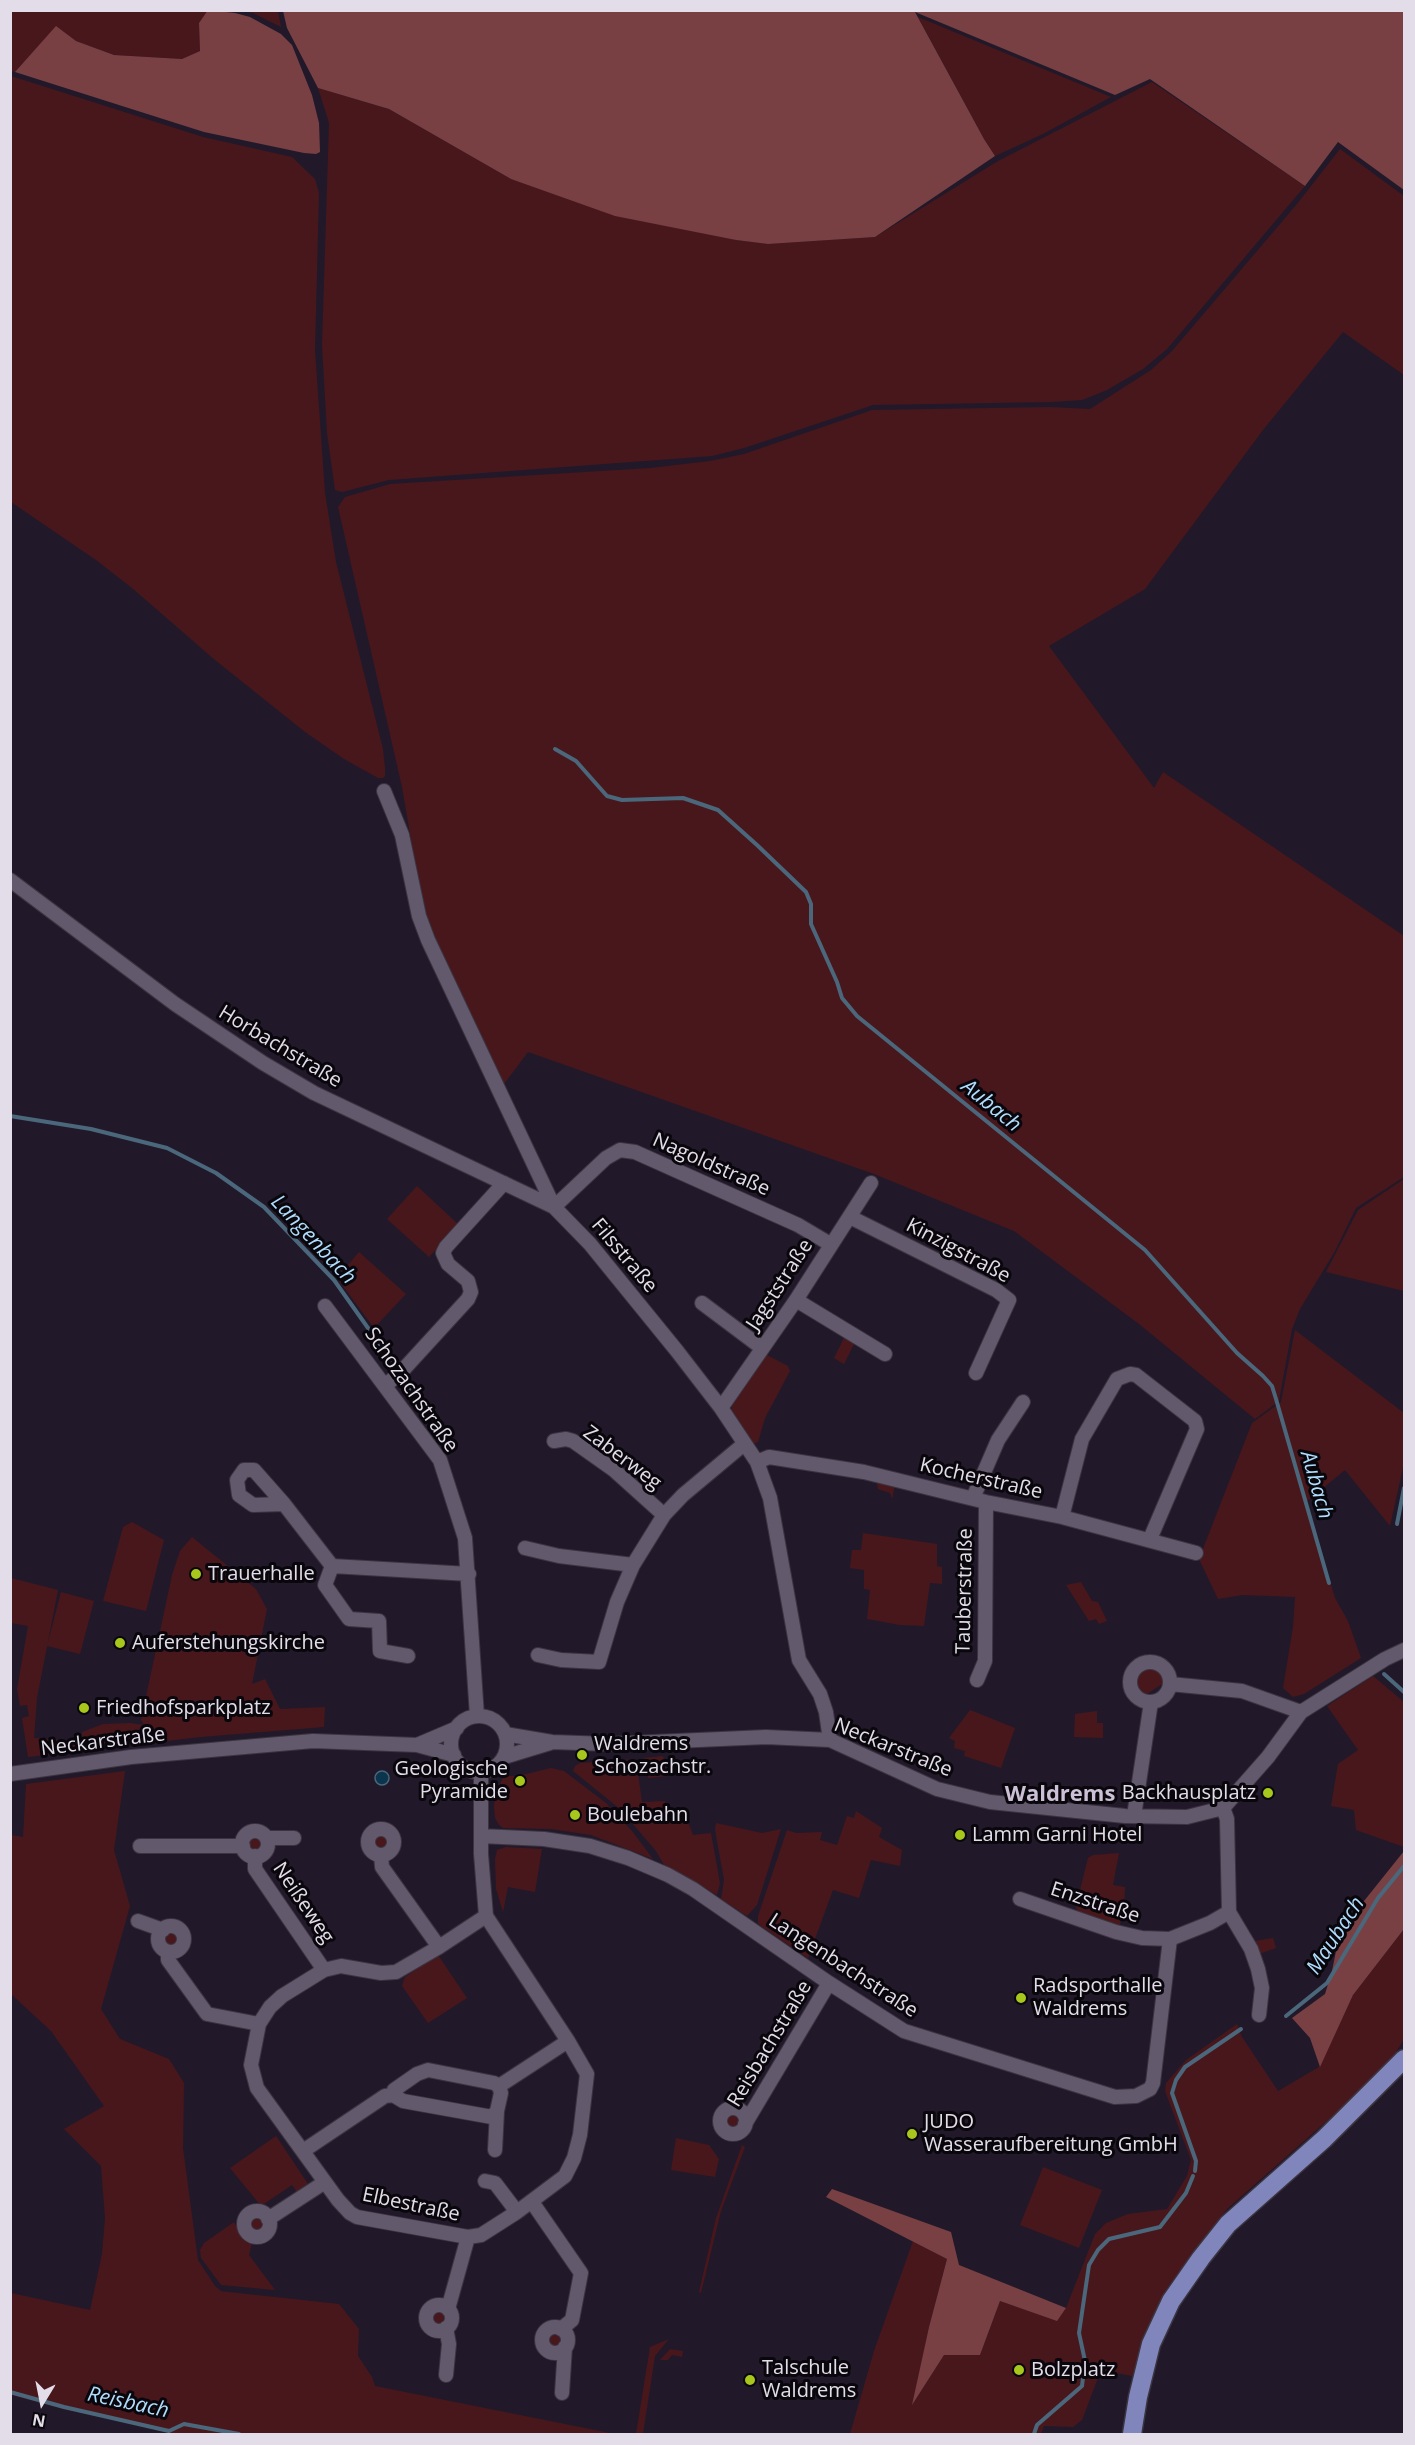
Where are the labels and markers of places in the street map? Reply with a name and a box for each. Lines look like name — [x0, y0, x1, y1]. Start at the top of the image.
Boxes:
place label: Trauerhalle — [208, 1562, 315, 1586]
marker: Trauerhalle — [189, 1567, 203, 1581]
place label: Auferstehungskirche — [132, 1631, 325, 1655]
marker: Auferstehungskirche — [113, 1636, 127, 1650]
place label: Friedhofsparkplatz — [96, 1696, 271, 1720]
marker: Friedhofsparkplatz — [77, 1701, 91, 1715]
place label: Waldrems Schozachstr. — [594, 1732, 711, 1779]
marker: Waldrems Schozachstr. — [575, 1748, 589, 1762]
place label: Geologische Pyramide — [395, 1757, 508, 1804]
marker: Geologische Pyramide — [513, 1774, 527, 1788]
place label: Backhausplatz — [1122, 1781, 1256, 1805]
marker: Backhausplatz — [1261, 1786, 1275, 1800]
place label: Boulebahn — [587, 1803, 688, 1827]
marker: Boulebahn — [568, 1808, 582, 1822]
place label: Lamm Garni Hotel — [972, 1823, 1142, 1847]
marker: Lamm Garni Hotel — [953, 1828, 967, 1842]
place label: Radsporthalle Waldrems — [1033, 1974, 1163, 2021]
marker: Radsporthalle Waldrems — [1014, 1991, 1028, 2005]
place label: JUDO Wasseraufbereitung GmbH — [924, 2110, 1178, 2157]
marker: JUDO Wasseraufbereitung GmbH — [905, 2127, 919, 2141]
place label: Talschule Waldrems — [762, 2356, 856, 2403]
place label: Bolzplatz — [1031, 2358, 1115, 2382]
marker: Bolzplatz — [1012, 2363, 1026, 2377]
marker: Talschule Waldrems — [743, 2373, 757, 2387]

